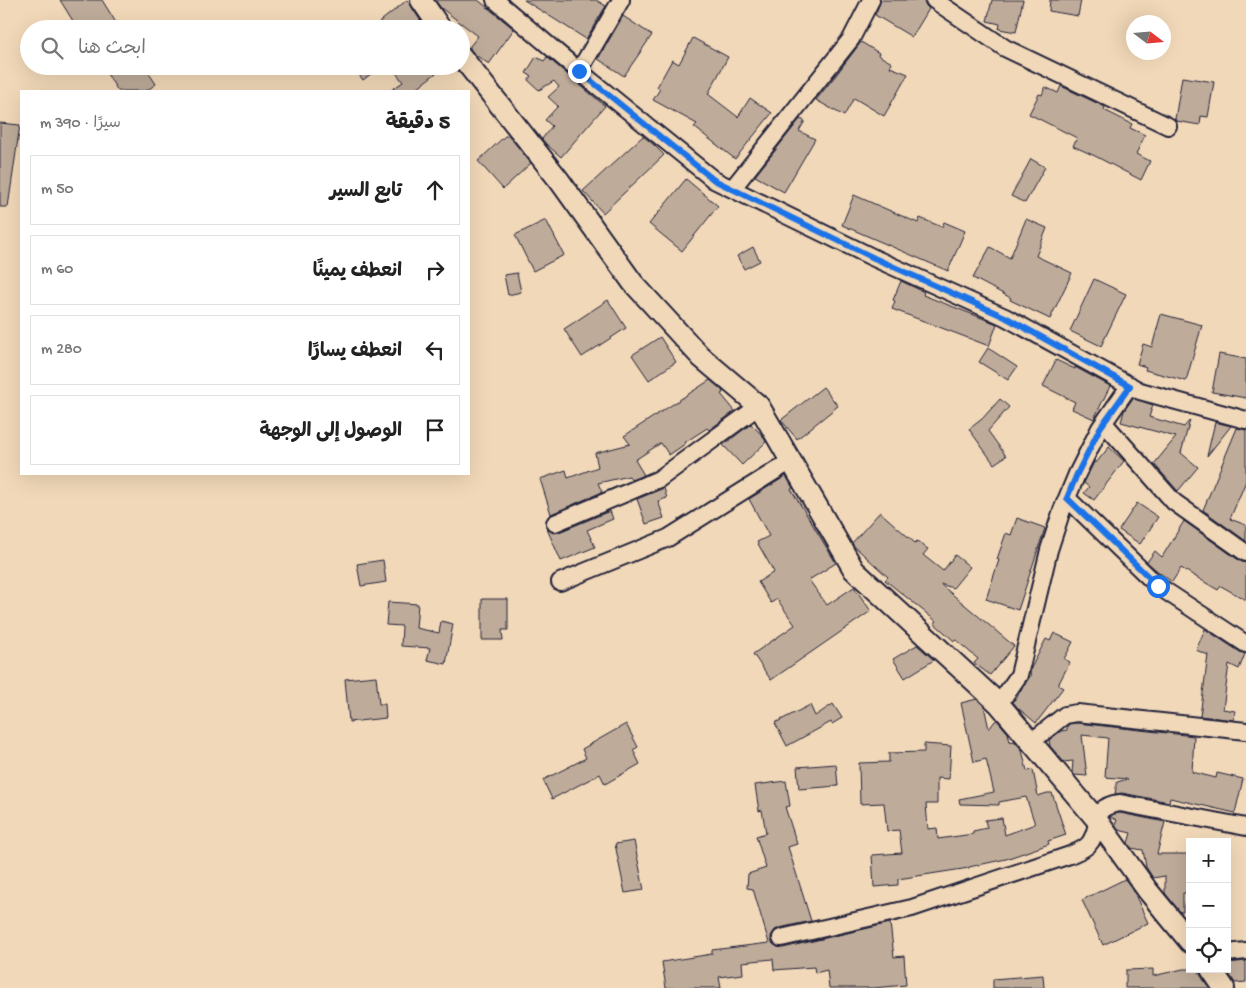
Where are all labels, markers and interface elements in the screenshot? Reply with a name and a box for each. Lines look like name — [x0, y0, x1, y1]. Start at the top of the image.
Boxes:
north arrow — [1126, 15, 1171, 60]
search box — [20, 20, 470, 75]
icon: search — [38, 34, 66, 62]
text: ابحث هنا — [78, 38, 146, 61]
route end — [568, 60, 591, 83]
text: 5 دقيقة — [386, 112, 450, 137]
text: سيرًا · 390 m — [40, 115, 121, 134]
icon: ahead — [421, 176, 449, 204]
text: 50 m — [41, 181, 74, 200]
text: تابع السير — [330, 181, 402, 204]
icon: right — [421, 256, 449, 284]
text: 60 m — [41, 261, 73, 280]
text: انعطف يمينًا — [313, 261, 402, 284]
icon: left — [421, 336, 449, 364]
text: 280 m — [41, 341, 82, 360]
text: انعطف يسارًا — [308, 341, 402, 364]
icon: arrive — [421, 416, 449, 444]
text: الوصول إلى الوجهة — [259, 421, 402, 444]
route start — [1147, 575, 1170, 598]
map controls — [1186, 838, 1231, 973]
button: + — [1186, 838, 1231, 883]
button: − — [1186, 883, 1231, 928]
button: locate — [1186, 928, 1231, 973]

